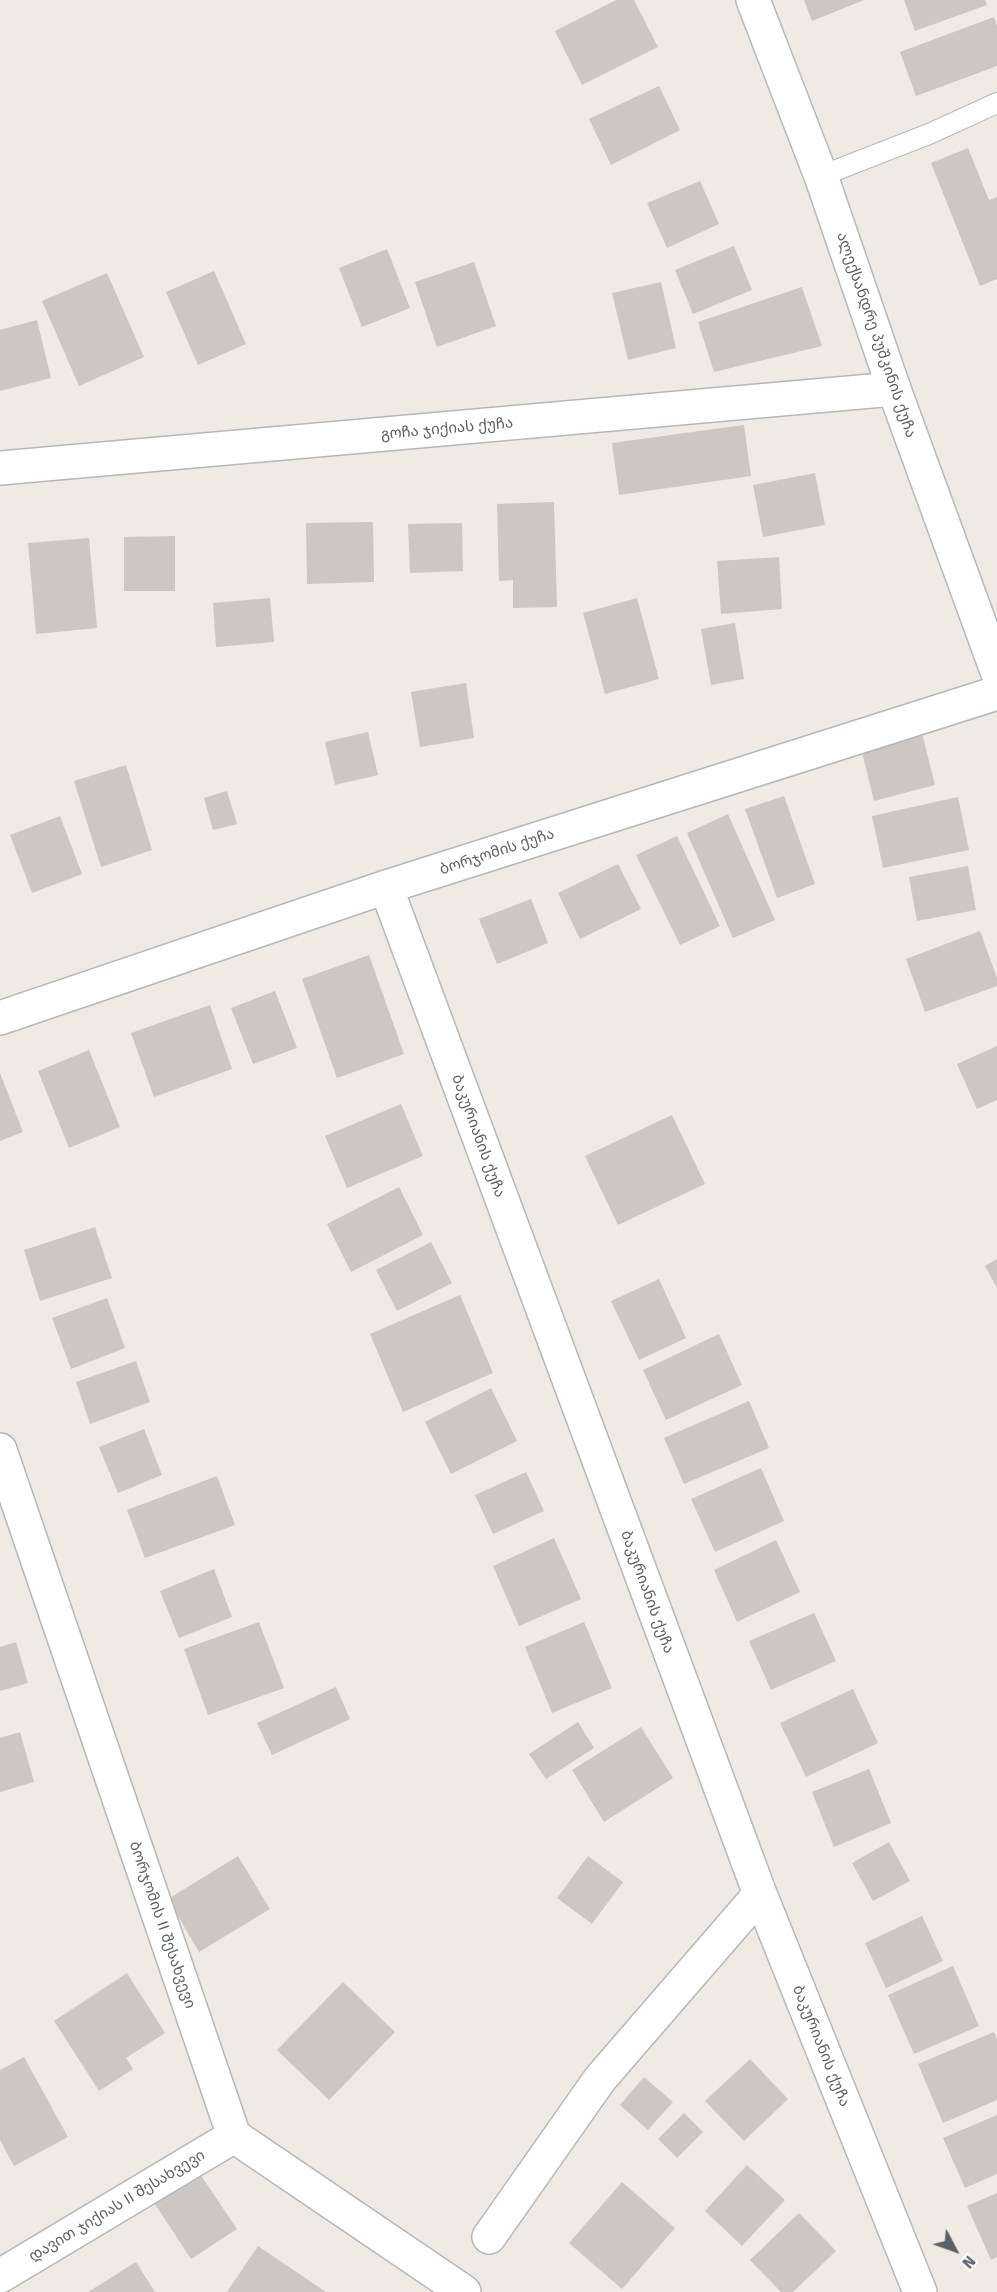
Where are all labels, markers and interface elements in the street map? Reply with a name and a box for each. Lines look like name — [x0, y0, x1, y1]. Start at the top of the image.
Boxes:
street label: ალექსანდრე პუშკინის ქუჩა — [832, 230, 920, 440]
street label: გოჩა ჯიქიას ქუჩა — [380, 414, 514, 444]
street label: ბორჯომის ქუჩა — [437, 825, 557, 879]
street label: ბაკურიანის ქუჩა — [447, 1072, 509, 1200]
street label: ბაკურიანის ქუჩა — [616, 1528, 678, 1656]
street label: ბორჯომის II შესახვევი — [125, 1839, 199, 2011]
street label: ბაკურიანის ქუჩა — [788, 1983, 854, 2109]
street label: დავით ჯიქიას II შესახვევი — [26, 2146, 208, 2266]
north arrow — [925, 2220, 985, 2280]
text: N — [958, 2252, 980, 2272]

